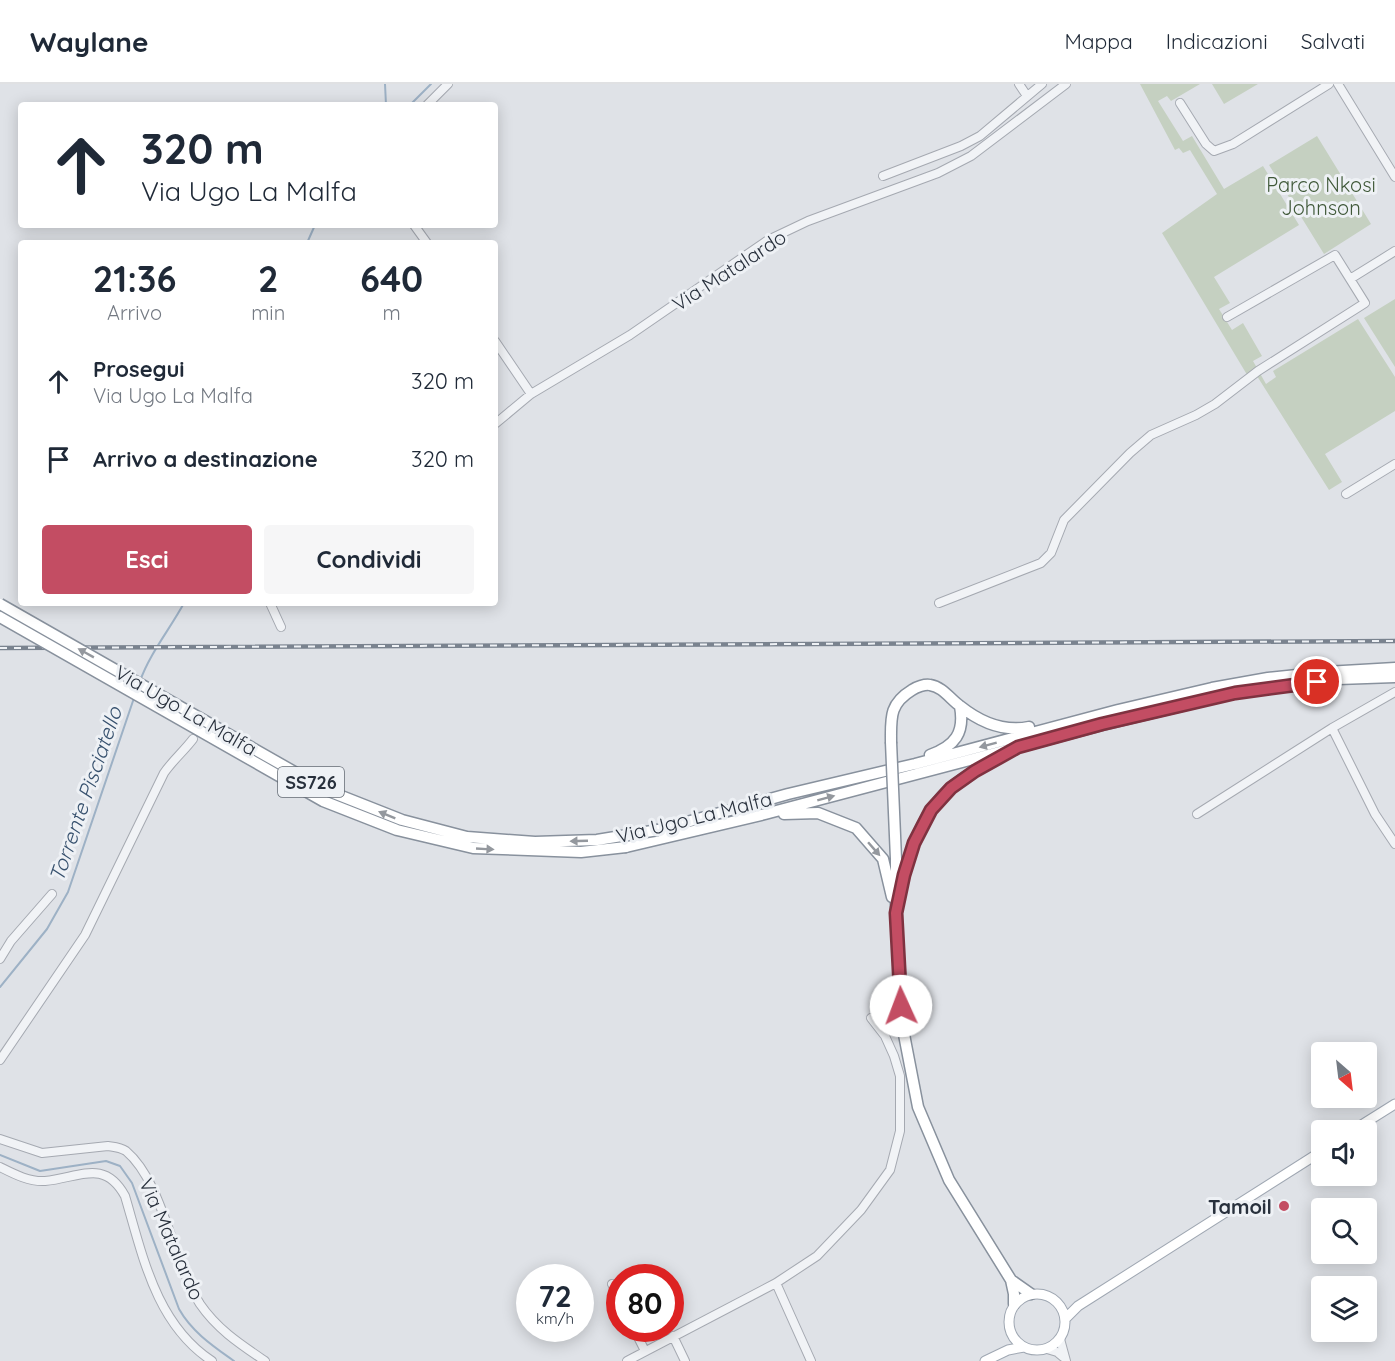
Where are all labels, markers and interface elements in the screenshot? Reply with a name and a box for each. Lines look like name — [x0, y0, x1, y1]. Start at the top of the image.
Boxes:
text: Waylane — [30, 24, 149, 59]
text: Mappa — [1064, 28, 1133, 54]
text: Indicazioni — [1166, 28, 1268, 54]
text: Salvati — [1301, 28, 1365, 54]
text: 320 m — [141, 122, 264, 175]
icon: ahead — [42, 126, 120, 204]
park label: Parco Nkosi Johnson — [1266, 172, 1376, 220]
text: Via Ugo La Malfa — [141, 174, 357, 208]
street label: Via Matalardo — [667, 224, 791, 316]
text: 21:36 — [93, 256, 176, 301]
text: 2 — [258, 256, 278, 301]
text: 640 — [360, 256, 423, 301]
text: Arrivo — [107, 300, 162, 325]
text: min — [251, 300, 285, 325]
text: m — [382, 300, 401, 325]
text: Prosegui — [93, 355, 185, 383]
icon: ahead — [42, 365, 75, 398]
text: 320 m — [411, 367, 474, 395]
text: Via Ugo La Malfa — [93, 383, 253, 408]
icon: arrive — [42, 443, 75, 476]
text: Arrivo a destinazione — [93, 445, 318, 473]
text: 320 m — [411, 445, 474, 473]
button: Esci — [42, 525, 252, 594]
button: Condividi — [264, 525, 474, 594]
one-way arrow — [78, 649, 95, 659]
pin — [1291, 656, 1342, 707]
street label: Via Ugo La Malfa — [111, 659, 261, 761]
icon: arrive — [1300, 665, 1333, 698]
water label: Torrente Pisciatello — [43, 702, 128, 885]
one-way arrow — [979, 740, 997, 750]
road number: SS726 — [278, 767, 344, 797]
street label: Via Ugo La Malfa — [613, 786, 775, 848]
one-way arrow — [817, 793, 835, 802]
one-way arrow — [378, 810, 396, 820]
one-way arrow — [570, 836, 589, 845]
one-way arrow — [868, 841, 881, 857]
one-way arrow — [476, 844, 495, 853]
position arrow — [869, 974, 933, 1038]
north arrow — [1311, 1042, 1377, 1108]
map controls — [1311, 1042, 1377, 1342]
button: sound — [1311, 1120, 1377, 1186]
street label: Via Matalardo — [134, 1174, 210, 1304]
place label: Tamoil — [1208, 1194, 1272, 1219]
button: search — [1311, 1198, 1377, 1264]
marker: Tamoil — [1277, 1199, 1291, 1213]
speed limit sign: 80 — [606, 1264, 684, 1342]
button: layers — [1311, 1276, 1377, 1342]
text: 72 — [538, 1277, 572, 1315]
text: km/h — [536, 1309, 574, 1328]

